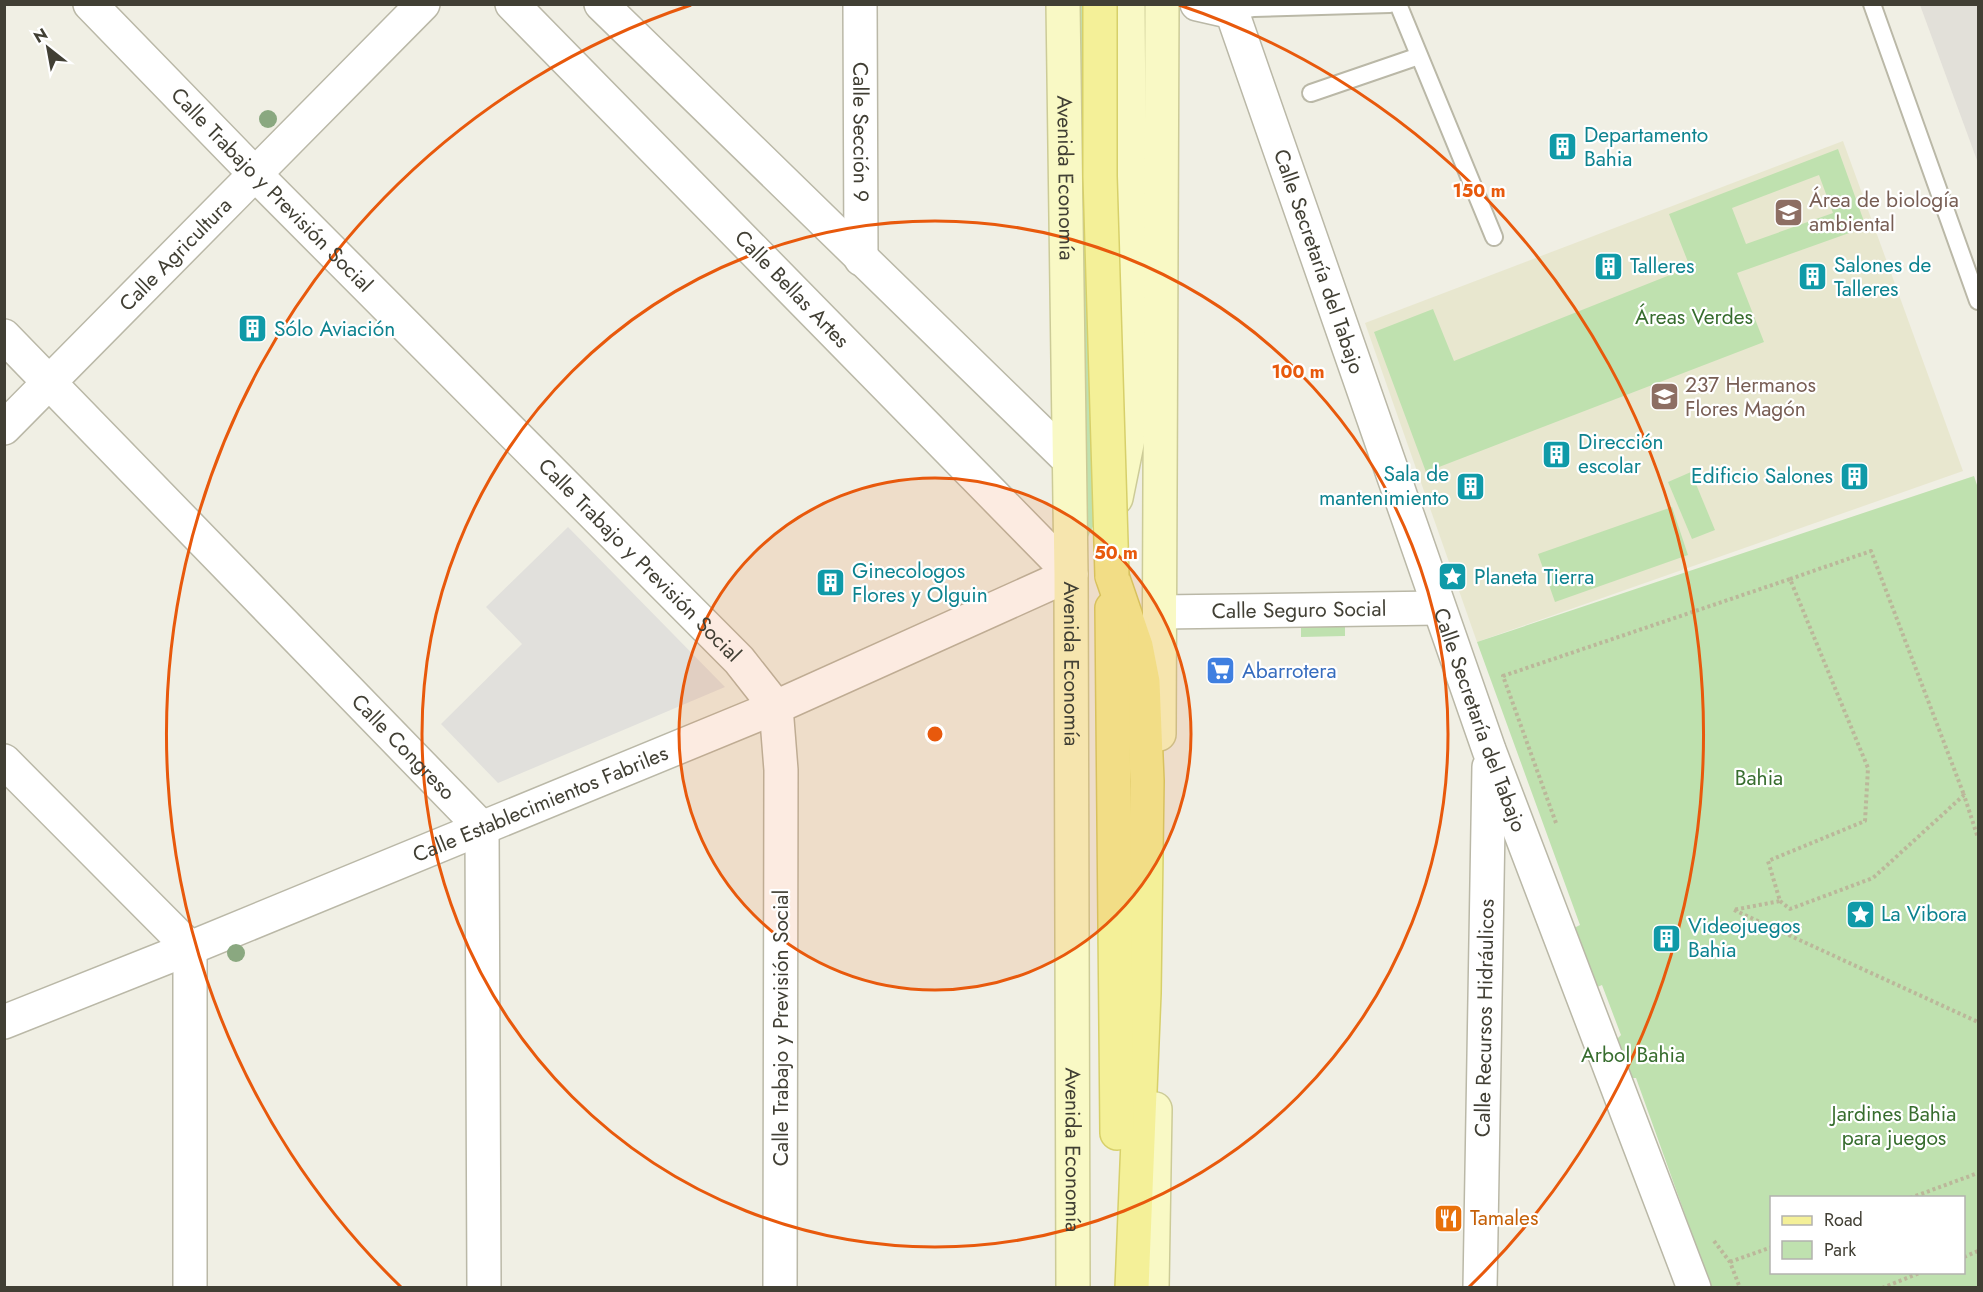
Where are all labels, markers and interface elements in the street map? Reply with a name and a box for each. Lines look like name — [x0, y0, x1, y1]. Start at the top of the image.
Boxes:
north arrow — [18, 18, 78, 78]
text: N — [29, 22, 52, 49]
street label: Calle Sección 9 — [845, 62, 876, 202]
street label: Calle Trabajo y Previsión Social — [164, 81, 380, 299]
street label: Avenida Economía — [1049, 95, 1082, 261]
place label: Departamento Bahia — [1584, 120, 1708, 174]
building icon: Departamento Bahia — [1547, 131, 1579, 163]
street label: Calle Secretaría del Tabajo — [1266, 145, 1372, 378]
text: 150 m — [1453, 178, 1505, 204]
place label: Área de biología ambiental — [1809, 185, 1959, 239]
street label: Calle Agricultura — [112, 191, 239, 318]
school or university icon: Área de biología ambiental — [1772, 196, 1804, 228]
street label: Calle Bellas Artes — [728, 223, 856, 355]
building icon: Talleres — [1593, 250, 1625, 282]
place label: Salones de Talleres — [1834, 250, 1931, 304]
place label: Talleres — [1630, 251, 1694, 281]
building icon: Salones de Talleres — [1797, 261, 1829, 293]
park label: Áreas Verdes — [1635, 302, 1753, 332]
building icon: Sólo Aviación — [237, 313, 269, 345]
place label: Sólo Aviación — [274, 314, 395, 344]
text: 100 m — [1271, 359, 1325, 385]
place label: 237 Hermanos Flores Magón — [1685, 370, 1816, 424]
school or university icon: 237 Hermanos Flores Magón — [1648, 381, 1680, 413]
place label: Dirección escolar — [1578, 427, 1663, 481]
building icon: Dirección escolar — [1541, 438, 1573, 470]
street label: Calle Trabajo y Previsión Social — [531, 452, 748, 669]
place label: Sala de mantenimiento — [1319, 459, 1449, 513]
building icon: Edificio Salones — [1838, 460, 1870, 492]
place label: Edificio Salones — [1691, 461, 1833, 491]
building icon: Sala de mantenimiento — [1454, 470, 1486, 502]
text: 50 m — [1094, 540, 1138, 566]
place label: Ginecologos Flores y Olguin — [852, 556, 988, 610]
place icon: Planeta Tierra — [1437, 561, 1469, 593]
place label: Planeta Tierra — [1474, 562, 1594, 592]
building icon: Ginecologos Flores y Olguin — [815, 567, 847, 599]
street label: Avenida Economía — [1056, 581, 1086, 747]
street label: Calle Seguro Social — [1211, 594, 1387, 626]
street label: Calle Secretaría del Tabajo — [1426, 604, 1534, 836]
supermarket icon: Abarrotera — [1205, 655, 1237, 687]
place label: Abarrotera — [1242, 656, 1337, 686]
street label: Calle Congreso — [344, 687, 462, 807]
centre of rings — [925, 724, 945, 744]
street label: Calle Establecimientos Fabriles — [408, 738, 673, 870]
park label: Bahia — [1735, 763, 1783, 793]
street label: Calle Trabajo y Previsión Social — [766, 890, 796, 1166]
place icon: La Vibora — [1844, 898, 1876, 930]
street label: Calle Recursos Hidráulicos — [1468, 899, 1502, 1137]
place label: La Vibora — [1881, 899, 1967, 929]
place label: Videojuegos Bahia — [1688, 911, 1801, 965]
building icon: Videojuegos Bahia — [1651, 922, 1683, 954]
park label: Arbol Bahia — [1581, 1040, 1685, 1070]
street label: Avenida Economía — [1057, 1067, 1088, 1232]
park label: Jardines Bahia para juegos — [1829, 1099, 1956, 1153]
legend — [1770, 1196, 1965, 1274]
restaurant icon: Tamales — [1433, 1202, 1465, 1234]
place label: Tamales — [1470, 1203, 1538, 1233]
text: Road — [1824, 1207, 1863, 1233]
text: Park — [1824, 1237, 1856, 1263]

